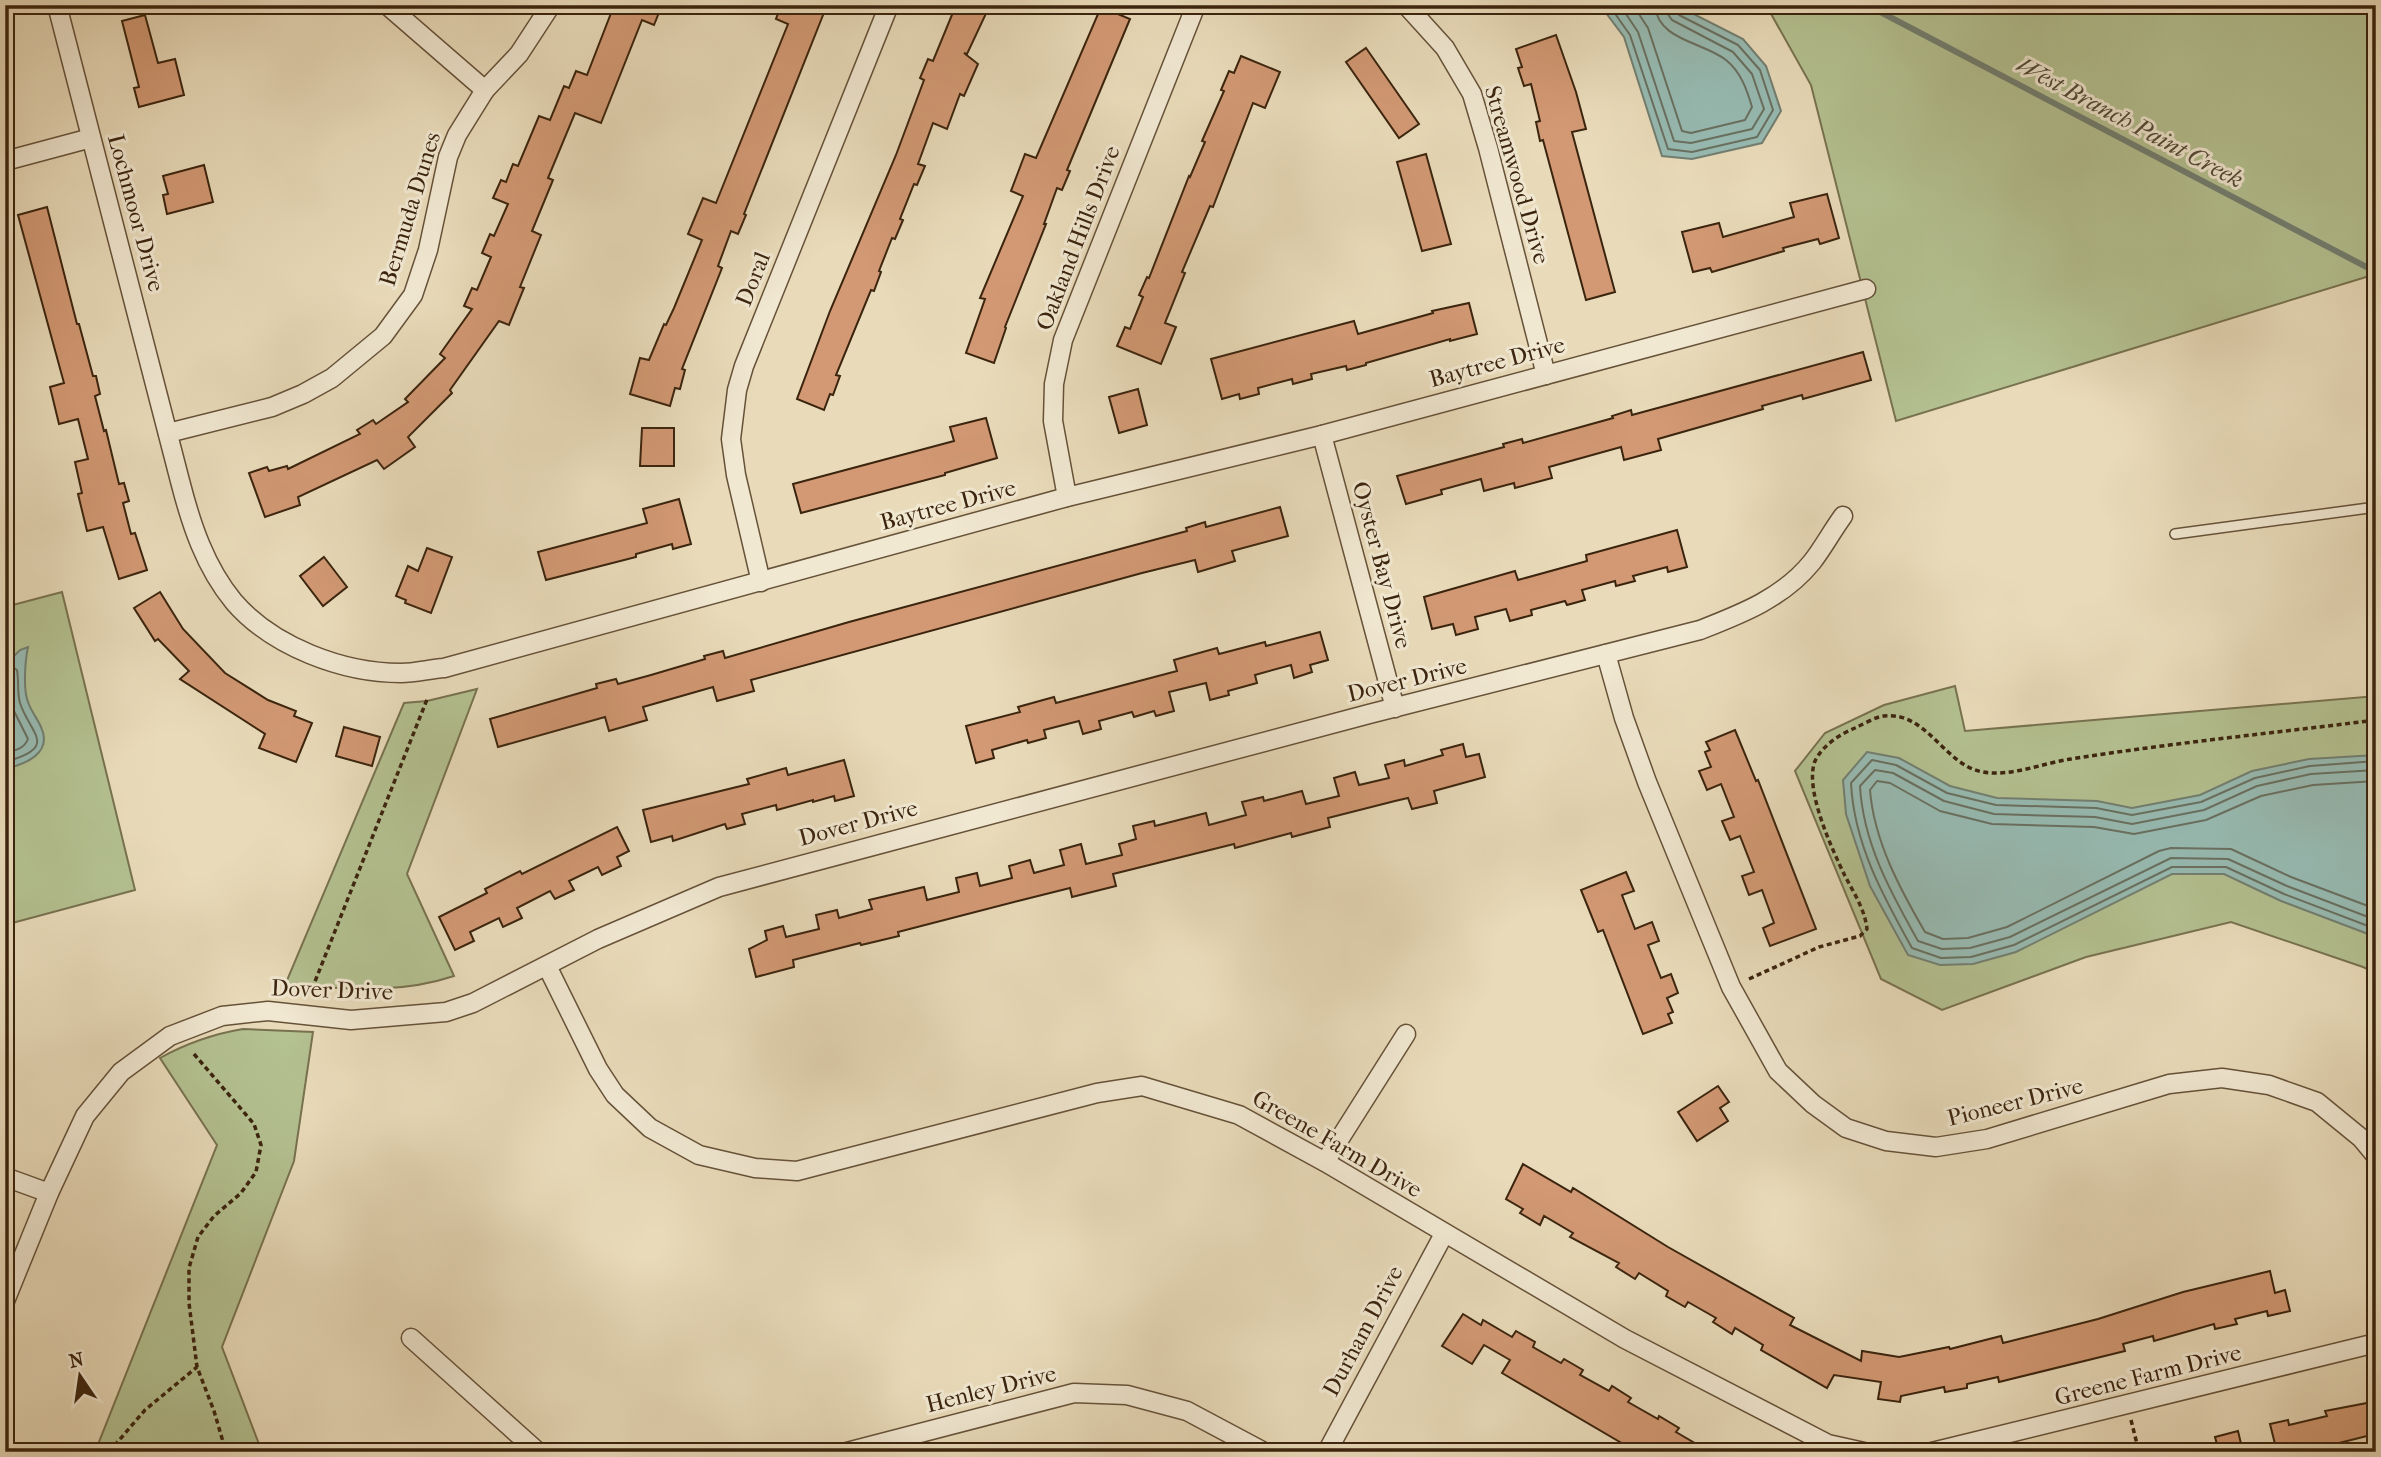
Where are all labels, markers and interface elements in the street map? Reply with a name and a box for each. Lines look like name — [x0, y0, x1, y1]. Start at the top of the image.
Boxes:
water label: West Branch Paint Creek — [2012, 50, 2248, 194]
street label: Streamwood Drive — [1479, 83, 1555, 267]
street label: Bermuda Dunes — [374, 129, 446, 289]
street label: Lochmoor Drive — [102, 131, 170, 295]
street label: Oakland Hills Drive — [1030, 142, 1126, 334]
street label: Doral — [730, 247, 776, 310]
street label: Baytree Drive — [1426, 331, 1568, 393]
street label: Baytree Drive — [877, 474, 1019, 536]
street label: Oyster Bay Drive — [1347, 479, 1417, 651]
street label: Dover Drive — [1344, 652, 1470, 708]
street label: Dover Drive — [796, 794, 920, 852]
street label: Dover Drive — [271, 974, 393, 1006]
street label: Pioneer Drive — [1944, 1072, 2086, 1132]
street label: Greene Farm Drive — [1247, 1085, 1427, 1203]
street label: Durham Drive — [1317, 1261, 1409, 1401]
street label: Greene Farm Drive — [2052, 1339, 2244, 1411]
north arrow — [46, 1342, 116, 1412]
text: N — [67, 1348, 86, 1373]
street label: Henley Drive — [923, 1360, 1059, 1418]

